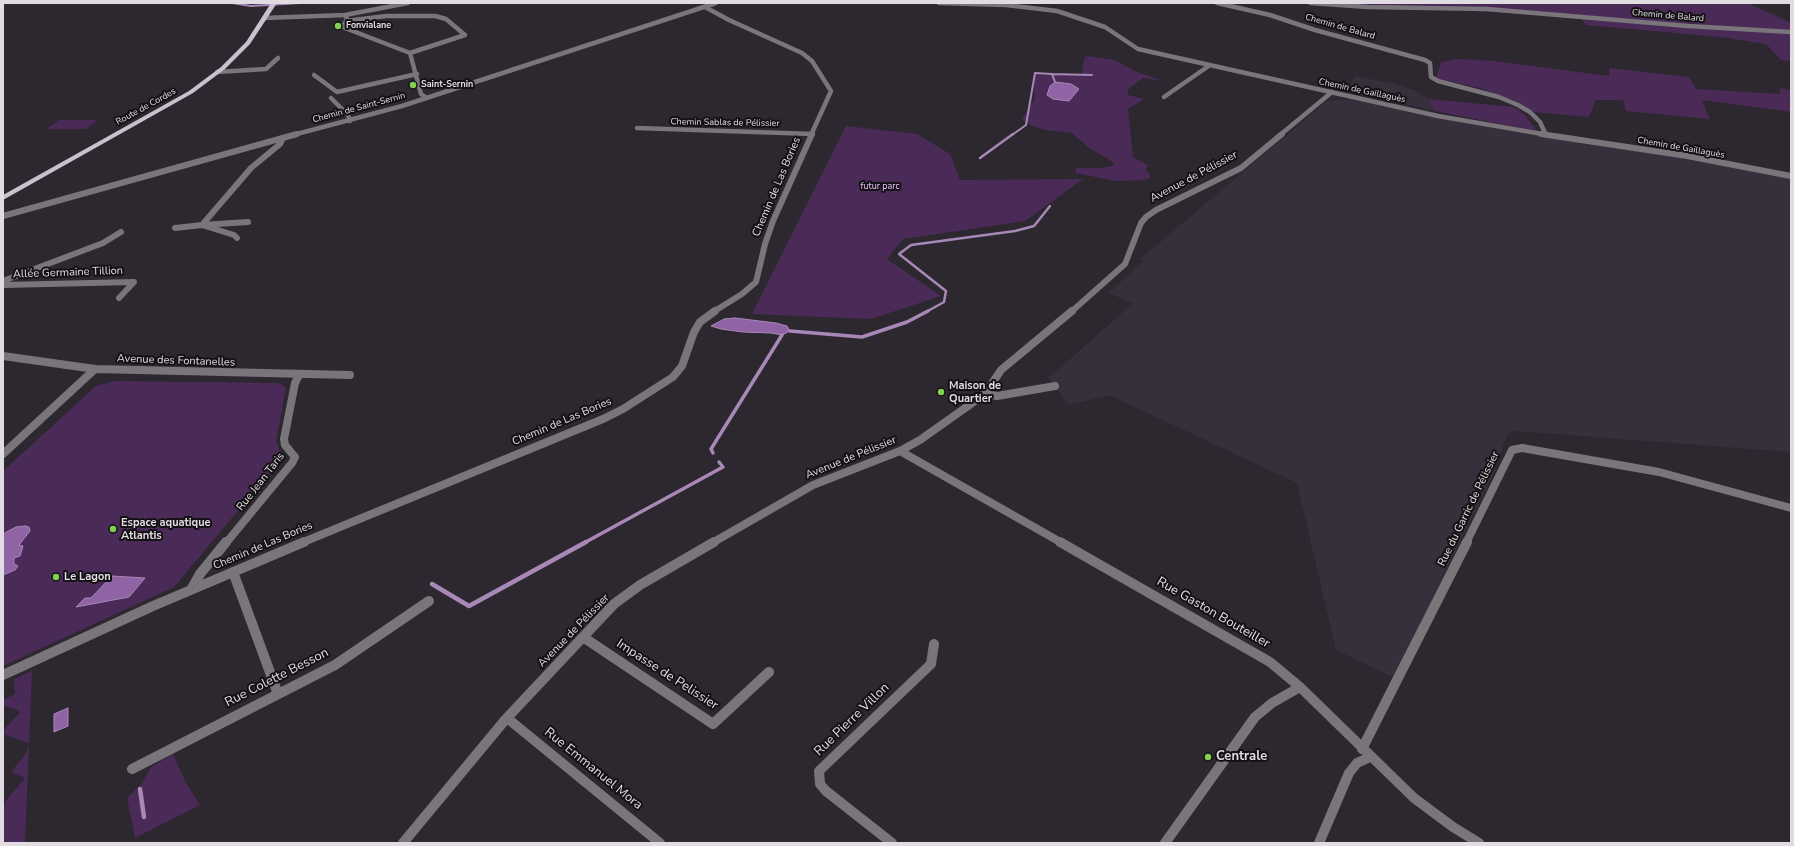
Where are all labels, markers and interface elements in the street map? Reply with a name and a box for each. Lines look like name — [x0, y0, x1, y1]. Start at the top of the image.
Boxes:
street label: Chemin de Balard — [1632, 7, 1704, 25]
street label: Chemin de Balard — [1304, 12, 1376, 42]
marker: Fonvialane — [333, 21, 343, 31]
place label: Fonvialane — [346, 21, 391, 31]
street label: Chemin de Gaillaguès — [1318, 77, 1406, 105]
marker: Saint-Sernin — [408, 80, 418, 90]
place label: Saint-Sernin — [421, 80, 473, 90]
street label: Route de Cordes — [114, 86, 178, 128]
street label: Chemin de Saint-Sernin — [311, 90, 407, 126]
street label: Chemin Sablas de Pélissier — [670, 117, 780, 129]
street label: Chemin de Las Bories — [750, 135, 804, 239]
street label: Chemin de Gaillaguès — [1637, 135, 1725, 161]
street label: Avenue de Pélissier — [1148, 148, 1240, 206]
park label: futur parc — [860, 182, 900, 192]
street label: Allée Germaine Tillion — [13, 264, 123, 282]
street label: Avenue des Fontanelles — [117, 352, 235, 370]
place label: Maison de Quartier — [949, 379, 1001, 405]
marker: Maison de Quartier — [936, 387, 946, 397]
street label: Chemin de Las Bories — [510, 395, 614, 449]
street label: Avenue de Pélissier — [804, 434, 898, 482]
street label: Rue du Garric de Pélissier — [1435, 449, 1503, 569]
street label: Rue Jean Taris — [234, 450, 288, 514]
place label: Espace aquatique Atlantis — [121, 516, 210, 542]
street label: Chemin de Las Bories — [211, 519, 315, 573]
marker: Espace aquatique Atlantis — [108, 524, 118, 534]
place label: Le Lagon — [64, 570, 111, 584]
marker: Le Lagon — [51, 572, 61, 582]
street label: Rue Gaston Bouteiller — [1154, 574, 1272, 652]
street label: Avenue de Pélissier — [536, 592, 612, 670]
street label: Impasse de Pelissier — [613, 636, 721, 714]
street label: Rue Colette Besson — [222, 645, 332, 711]
street label: Rue Pierre Villon — [811, 680, 893, 760]
street label: Rue Emmanuel Mora — [541, 725, 645, 813]
place label: Centrale — [1216, 749, 1267, 765]
marker: Centrale — [1203, 752, 1213, 762]

